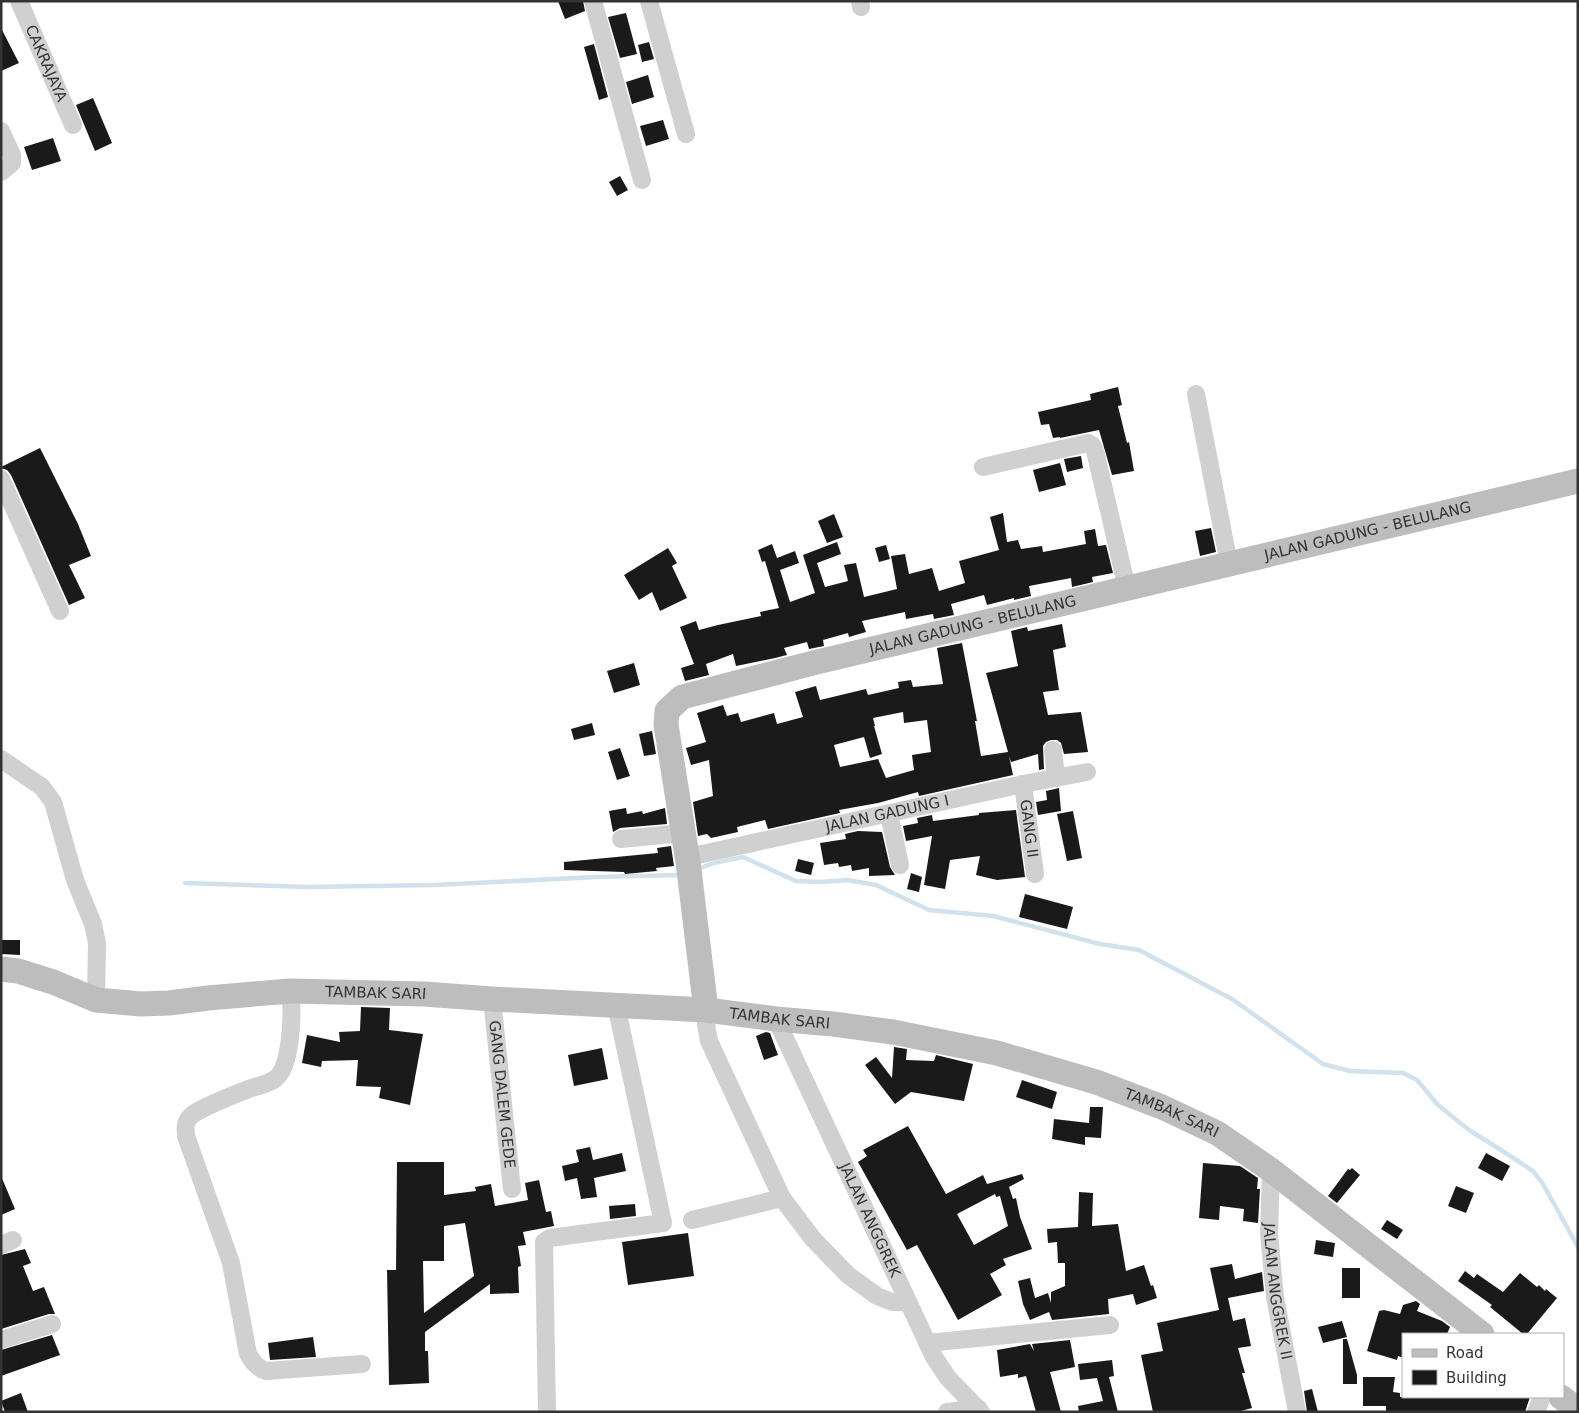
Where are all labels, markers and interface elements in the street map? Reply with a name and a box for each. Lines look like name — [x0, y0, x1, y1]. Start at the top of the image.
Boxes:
street label: CAKRAJAYA — [21, 22, 71, 105]
street label: JALAN GADUNG - BELULANG — [1262, 498, 1473, 565]
street label: JALAN GADUNG - BELULANG — [867, 592, 1078, 658]
street label: JALAN GADUNG I — [823, 791, 951, 836]
street label: GANG II — [1016, 798, 1042, 859]
street label: TAMBAK SARI — [324, 983, 427, 1003]
street label: TAMBAK SARI — [727, 1004, 831, 1033]
street label: GANG DALEM GEDE — [485, 1020, 519, 1169]
street label: TAMBAK SARI — [1121, 1084, 1222, 1142]
street label: JALAN ANGGREK — [835, 1159, 905, 1281]
street label: JALAN ANGGREK II — [1260, 1222, 1296, 1361]
legend — [1402, 1333, 1564, 1398]
text: Road — [1446, 1344, 1484, 1362]
text: Building — [1446, 1369, 1507, 1387]

